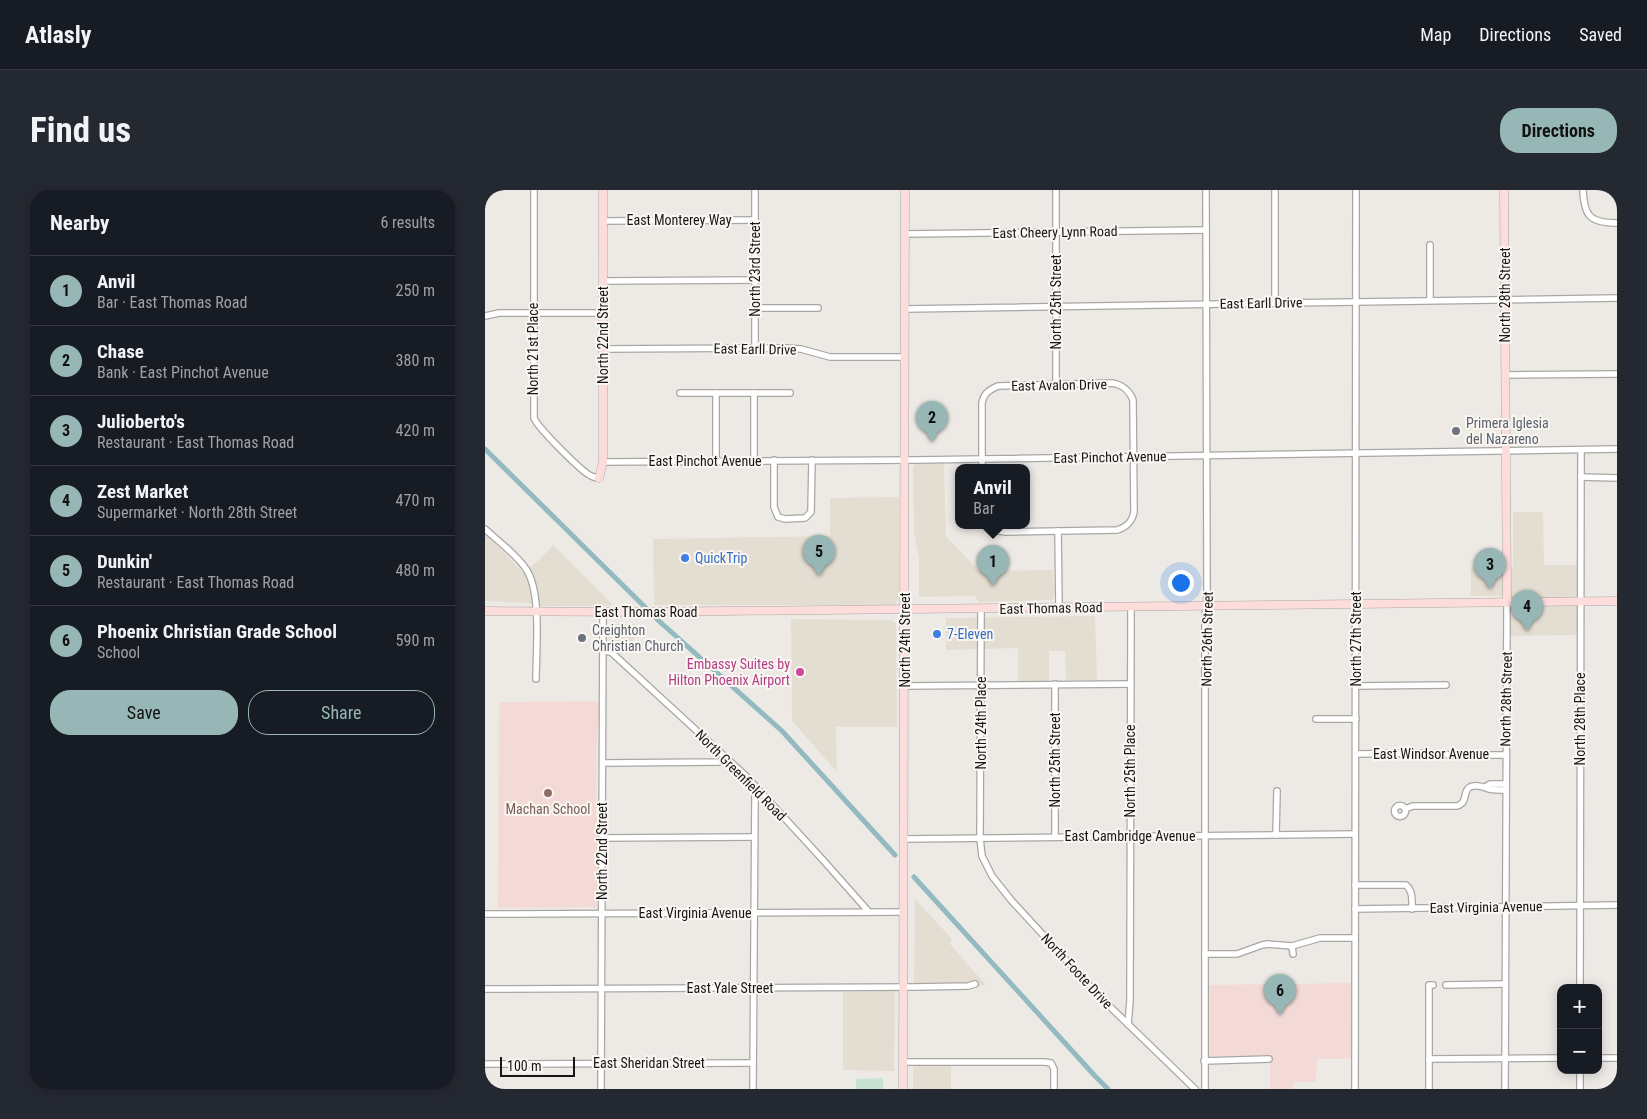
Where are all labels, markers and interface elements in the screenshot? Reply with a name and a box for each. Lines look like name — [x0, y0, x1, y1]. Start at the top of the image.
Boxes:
text: Atlasly — [25, 21, 91, 49]
text: Map — [1420, 24, 1451, 45]
text: Directions — [1479, 24, 1551, 45]
text: Saved — [1579, 24, 1622, 45]
button: Directions — [1500, 108, 1617, 153]
text: Find us — [30, 110, 131, 151]
text: Nearby — [50, 211, 109, 235]
street label: East Monterey Way — [626, 212, 732, 228]
text: 6 results — [380, 213, 435, 232]
street label: North 23rd Street — [747, 221, 763, 317]
street label: East Cheery Lynn Road — [992, 223, 1118, 241]
street label: North 28th Street — [1497, 247, 1513, 343]
street label: North 25th Street — [1048, 254, 1064, 350]
text: Anvil — [97, 270, 135, 293]
text: 1 — [62, 281, 70, 300]
text: 250 m — [396, 281, 435, 300]
street label: North 22nd Street — [595, 286, 611, 384]
text: Bar · East Thomas Road — [97, 293, 247, 312]
street label: East Earll Drive — [1219, 294, 1303, 312]
street label: North 21st Place — [525, 302, 541, 395]
text: Chase — [97, 340, 144, 363]
street label: East Earll Drive — [713, 340, 797, 358]
text: 2 — [62, 351, 70, 370]
text: 380 m — [396, 351, 435, 370]
text: Bank · East Pinchot Avenue — [97, 363, 269, 382]
street label: East Avalon Drive — [1011, 376, 1108, 394]
pin: 2 — [916, 401, 948, 442]
text: Julioberto's — [97, 410, 185, 433]
place label: Primera Iglesia del Nazareno — [1466, 415, 1549, 447]
text: 3 — [62, 421, 70, 440]
text: 420 m — [396, 421, 435, 440]
marker: Primera Iglesia del Nazareno — [1450, 425, 1462, 437]
text: Restaurant · East Thomas Road — [97, 433, 294, 452]
street label: East Pinchot Avenue — [1053, 448, 1167, 466]
street label: East Pinchot Avenue — [648, 453, 762, 469]
popup — [955, 464, 1030, 529]
text: Anvil — [973, 476, 1012, 499]
text: Zest Market — [97, 480, 188, 503]
text: 4 — [62, 491, 70, 510]
text: 470 m — [396, 491, 435, 510]
text: Bar — [973, 499, 995, 518]
text: Supermarket · North 28th Street — [97, 503, 297, 522]
pin: 5 — [803, 535, 835, 576]
pin: 1 — [977, 545, 1009, 586]
pin: 3 — [1474, 548, 1506, 589]
text: Dunkin' — [97, 550, 152, 573]
place label: QuickTrip — [695, 550, 747, 566]
marker: QuickTrip — [679, 552, 691, 564]
text: 5 — [62, 561, 70, 580]
text: 480 m — [396, 561, 435, 580]
your location — [1168, 570, 1194, 596]
text: Restaurant · East Thomas Road — [97, 573, 294, 592]
pin: 4 — [1511, 590, 1543, 631]
street label: North 26th Street — [1198, 591, 1216, 687]
street label: North 27th Street — [1348, 591, 1364, 687]
street label: North 24th Street — [897, 592, 913, 688]
street label: East Thomas Road — [999, 599, 1103, 617]
street label: East Thomas Road — [594, 604, 698, 620]
text: Phoenix Christian Grade School — [97, 620, 337, 643]
place label: Creighton Christian Church — [592, 622, 683, 654]
place label: 7-Eleven — [947, 626, 993, 642]
marker: 7-Eleven — [931, 628, 943, 640]
text: 6 — [62, 631, 70, 650]
text: 590 m — [396, 631, 435, 650]
marker: Creighton Christian Church — [576, 632, 588, 644]
text: School — [97, 643, 140, 662]
street label: North 28th Street — [1497, 651, 1515, 747]
place label: Embassy Suites by Hilton Phoenix Airport — [668, 656, 790, 688]
marker: Embassy Suites by Hilton Phoenix Airport — [794, 666, 806, 678]
street label: North 28th Place — [1572, 672, 1588, 766]
street label: North 24th Place — [973, 676, 989, 770]
button: Save — [50, 690, 238, 735]
button: Share — [248, 690, 435, 735]
street label: North 25th Street — [1047, 712, 1063, 808]
street label: North 25th Place — [1122, 724, 1138, 818]
street label: North Greenfield Road — [692, 726, 790, 824]
street label: East Windsor Avenue — [1373, 746, 1490, 762]
marker: Machan School — [542, 787, 554, 799]
place label: Machan School — [506, 801, 590, 817]
street label: North 22nd Street — [594, 802, 610, 900]
street label: East Cambridge Avenue — [1065, 828, 1196, 844]
street label: East Virginia Avenue — [1429, 898, 1543, 916]
street label: East Virginia Avenue — [639, 905, 752, 921]
street label: North Foote Drive — [1038, 930, 1116, 1012]
pin: 6 — [1264, 974, 1296, 1015]
street label: East Yale Street — [687, 980, 773, 996]
map controls — [1557, 984, 1602, 1074]
button: + — [1557, 984, 1602, 1029]
button: − — [1557, 1029, 1602, 1074]
scale bar — [500, 1054, 575, 1077]
street label: East Sheridan Street — [593, 1055, 705, 1071]
text: 100 m — [507, 1058, 542, 1074]

